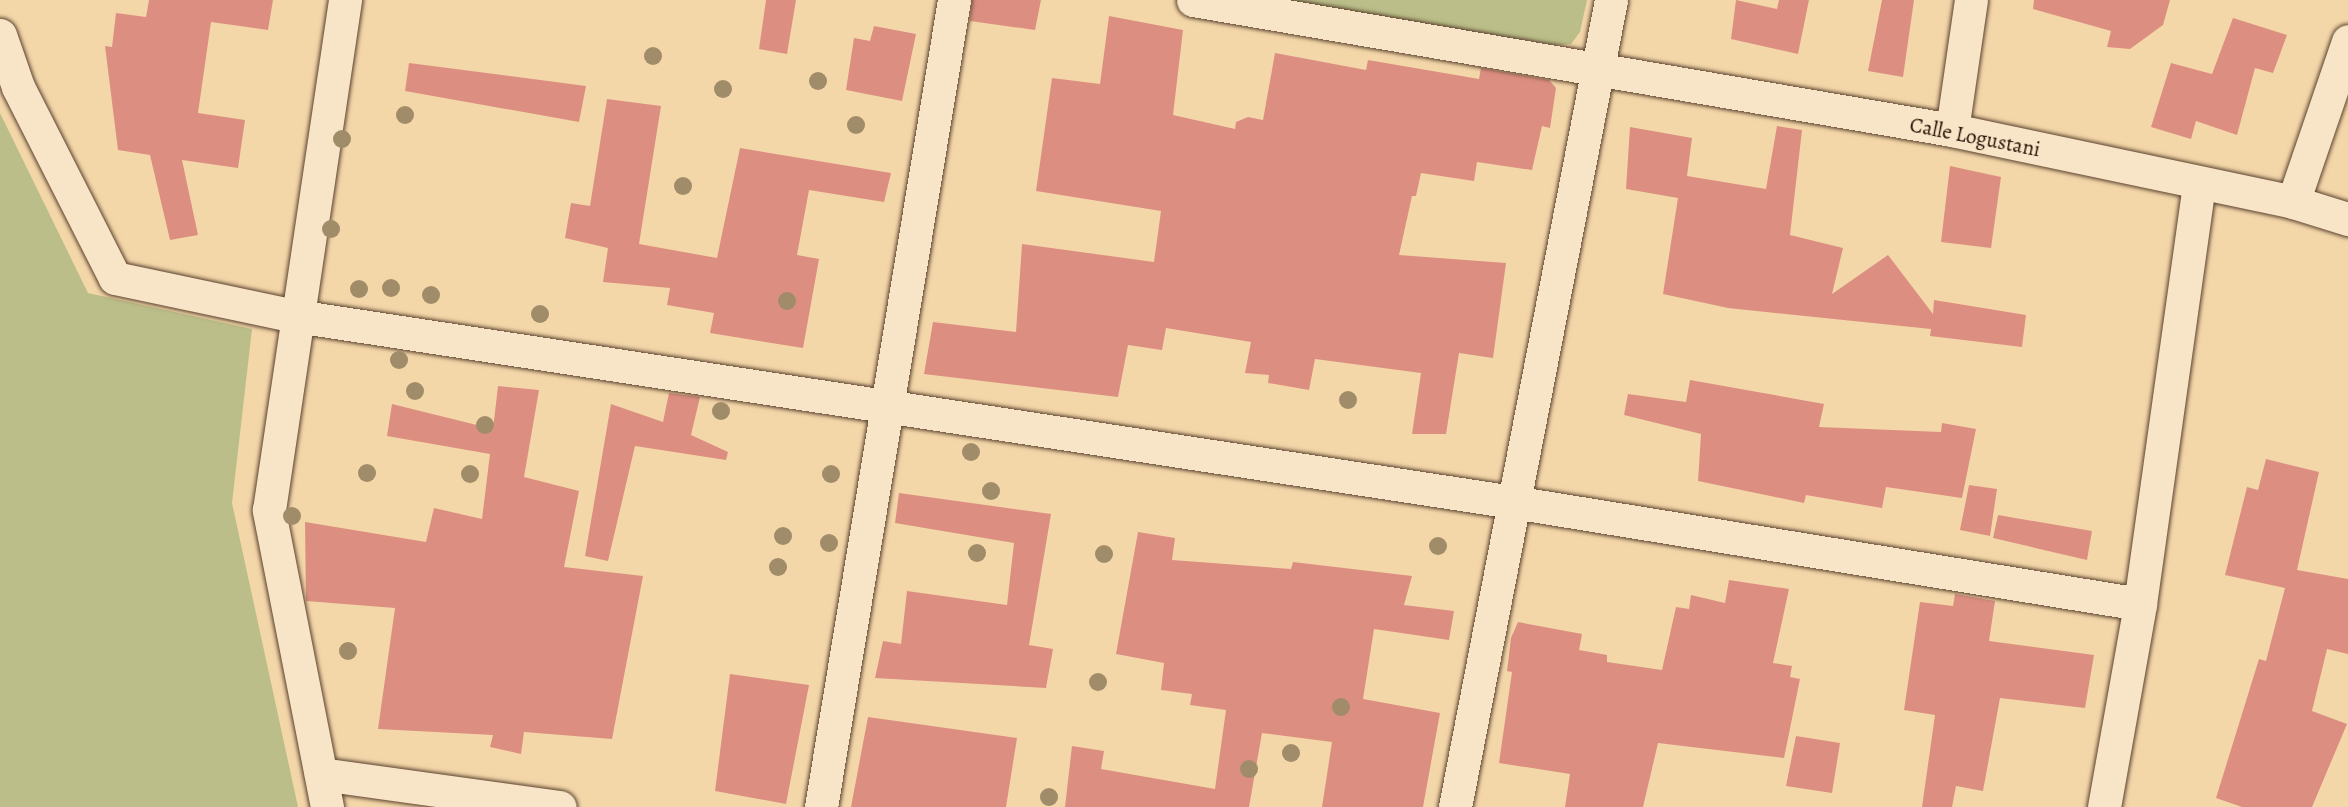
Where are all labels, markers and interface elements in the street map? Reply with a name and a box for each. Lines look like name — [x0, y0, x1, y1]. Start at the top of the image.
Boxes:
street label: Calle Logustani — [1908, 112, 2042, 162]

